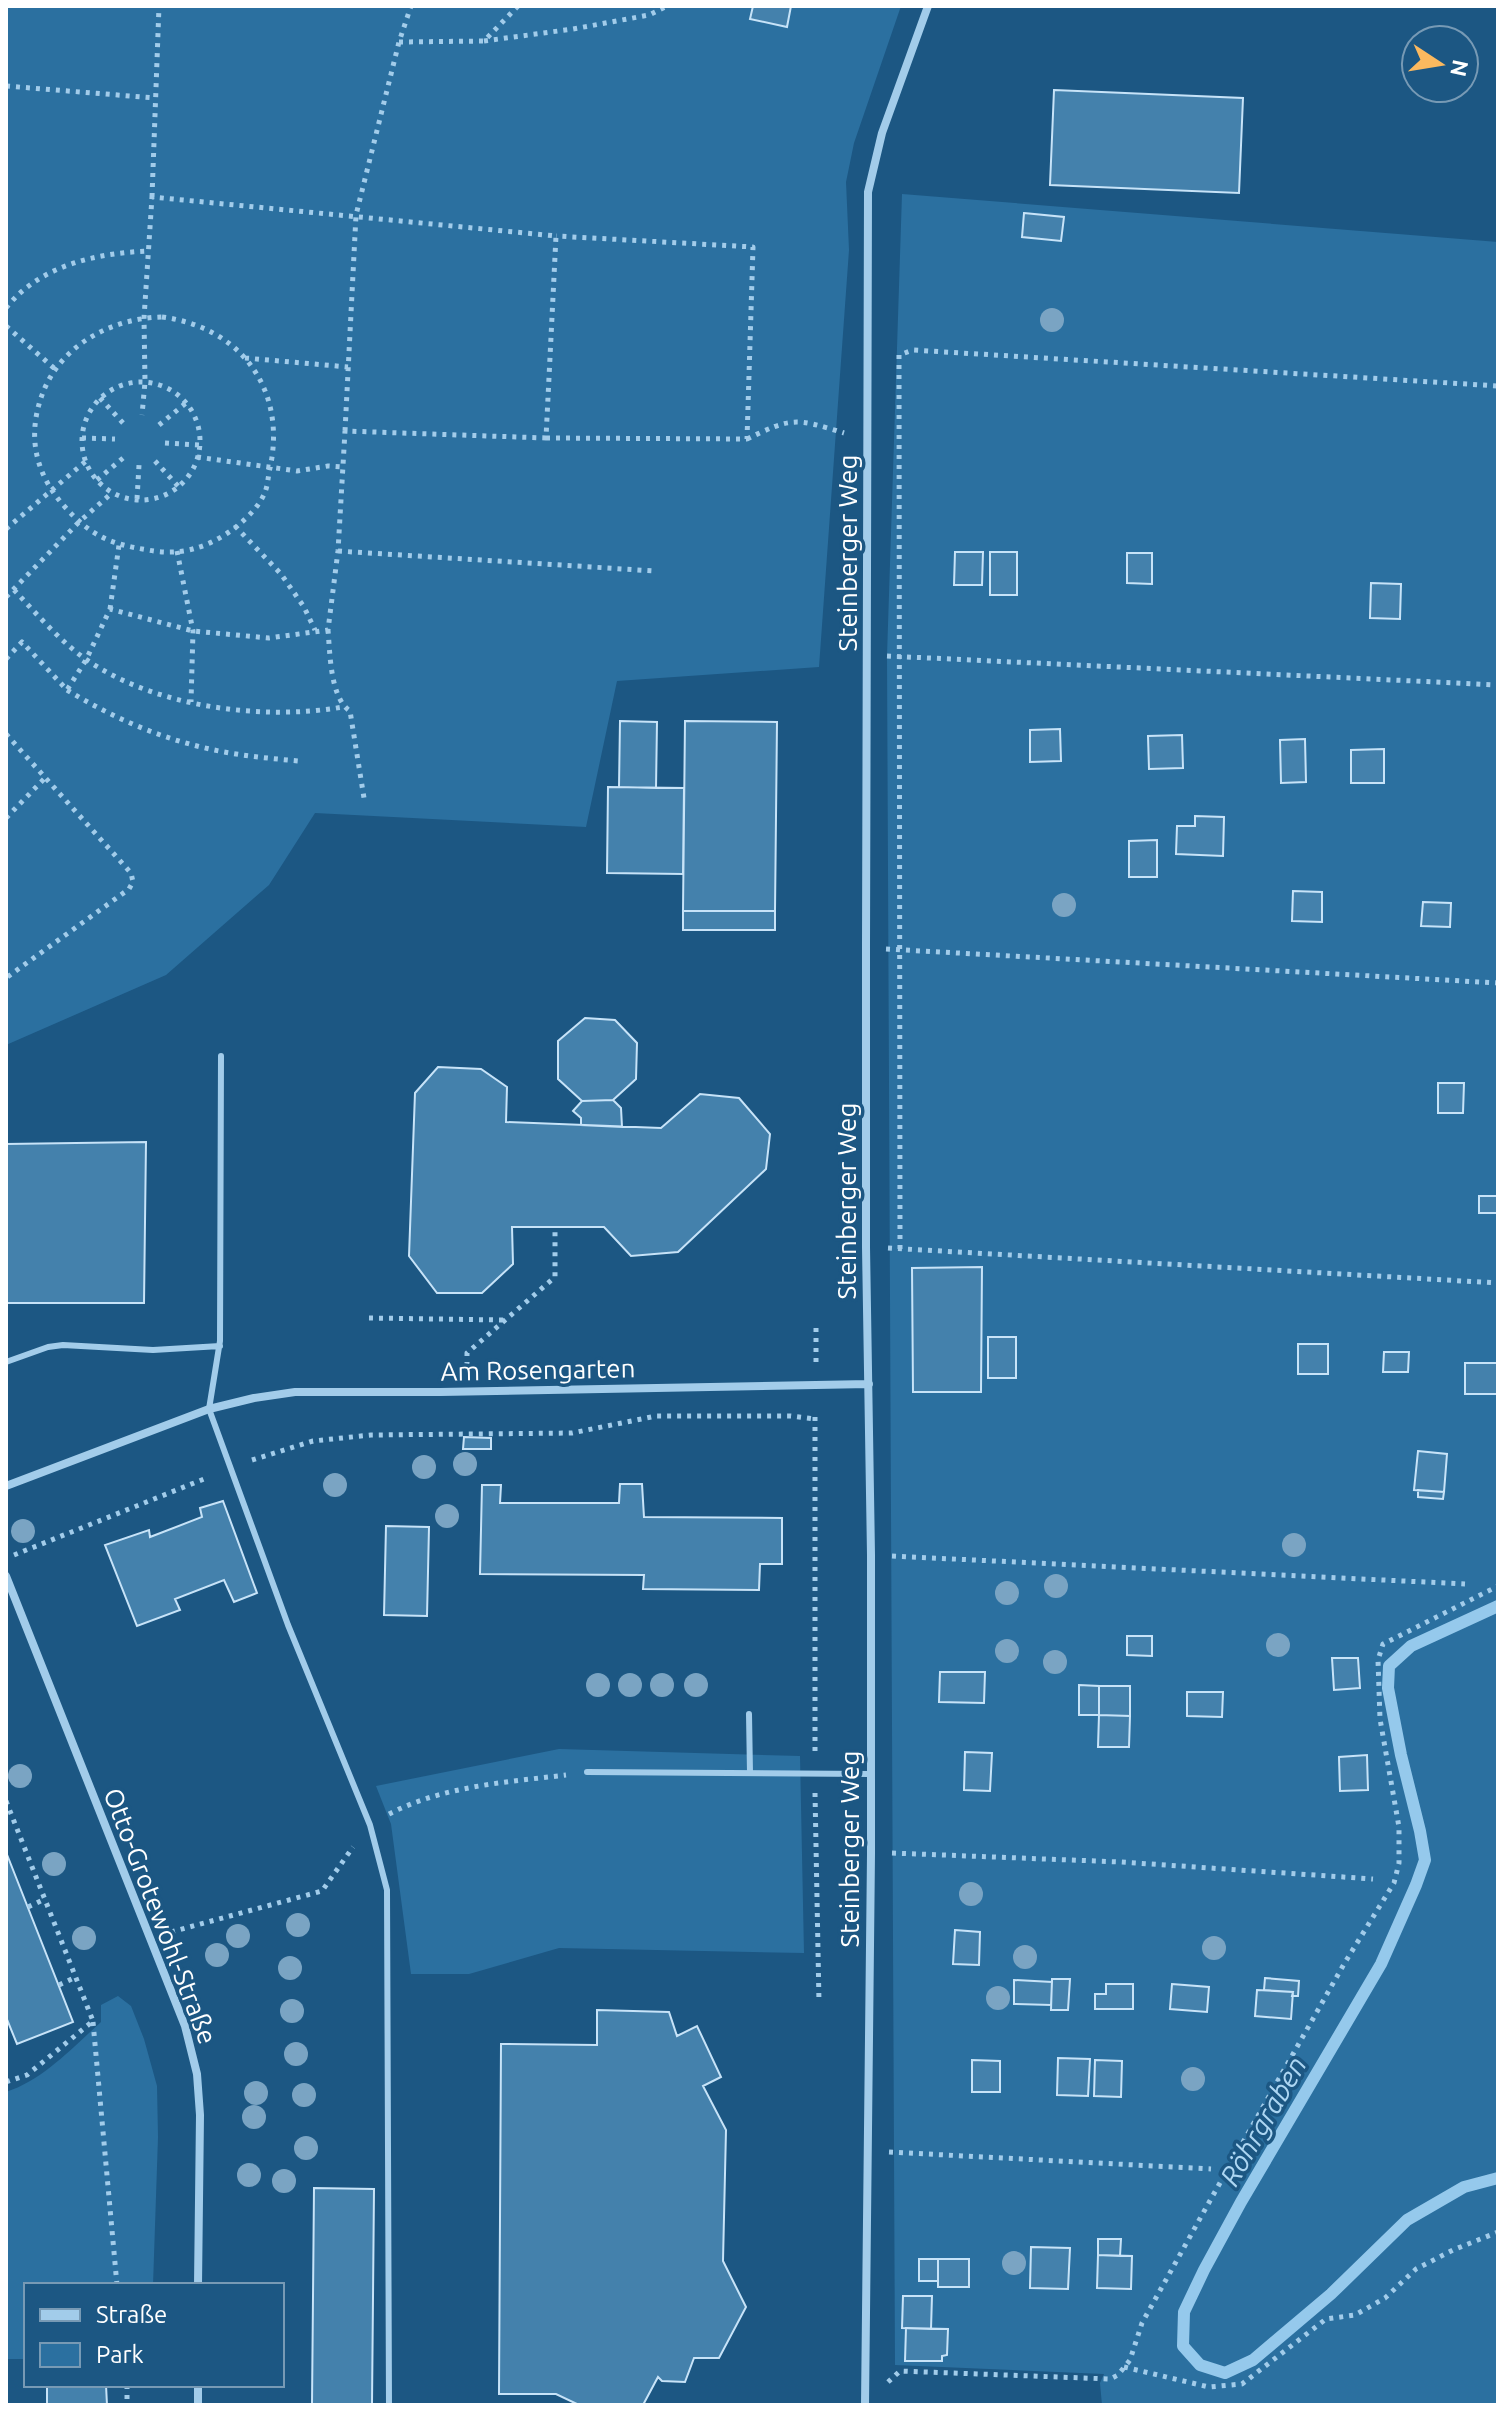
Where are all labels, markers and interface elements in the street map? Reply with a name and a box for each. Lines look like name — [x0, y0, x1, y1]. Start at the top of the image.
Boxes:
north arrow — [1400, 24, 1480, 104]
text: N — [1446, 58, 1474, 79]
street label: Steinberger Weg — [833, 455, 862, 651]
street label: Steinberger Weg — [832, 1103, 861, 1299]
street label: Am Rosengarten — [440, 1353, 636, 1386]
street label: Steinberger Weg — [835, 1751, 864, 1947]
street label: Otto-Grotewohl-Straße — [98, 1784, 223, 2048]
water label: Röhrgraben — [1213, 2051, 1312, 2191]
legend — [24, 2283, 284, 2387]
text: Straße — [96, 2301, 167, 2328]
text: Park — [96, 2341, 144, 2368]

